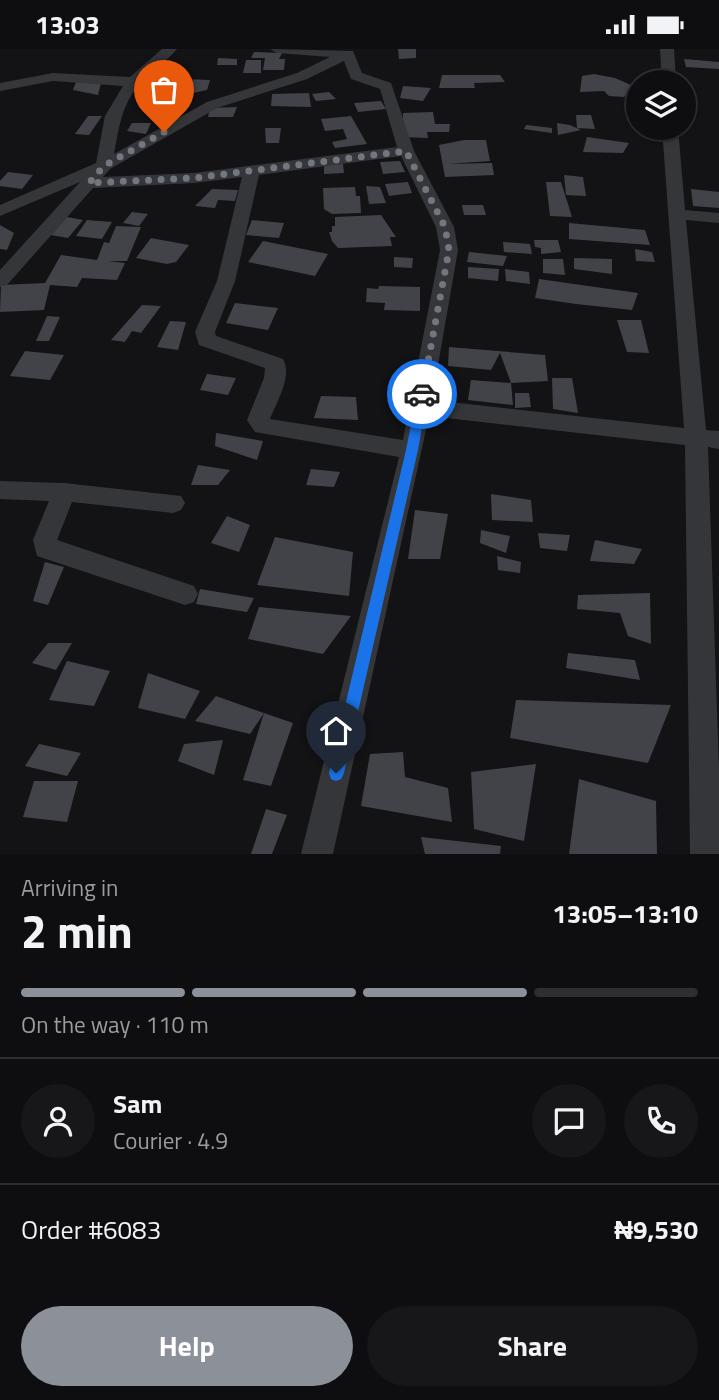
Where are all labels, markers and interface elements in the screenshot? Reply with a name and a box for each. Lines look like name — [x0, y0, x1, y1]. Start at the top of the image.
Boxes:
text: 13:03 — [35, 5, 100, 44]
pin — [134, 60, 194, 132]
map controls — [626, 70, 696, 140]
button: layers — [626, 70, 696, 140]
icon: bag — [145, 71, 183, 109]
courier — [387, 359, 457, 429]
icon: car — [403, 375, 441, 413]
pin — [306, 701, 366, 773]
icon: home — [317, 712, 355, 750]
text: Arriving in — [21, 870, 118, 905]
text: 13:05–13:10 — [552, 894, 698, 933]
text: 2 min — [21, 896, 133, 966]
text: On the way · 110 m — [21, 1007, 209, 1042]
button: person — [21, 1084, 95, 1158]
text: Sam — [113, 1084, 162, 1123]
button: chat — [532, 1084, 606, 1158]
button: phone — [624, 1084, 698, 1158]
text: Courier · 4.9 — [113, 1123, 228, 1158]
text: Order #6083 — [21, 1210, 161, 1249]
text: ₦9,530 — [614, 1210, 698, 1249]
button: Help — [21, 1306, 353, 1386]
button: Share — [367, 1306, 698, 1386]

